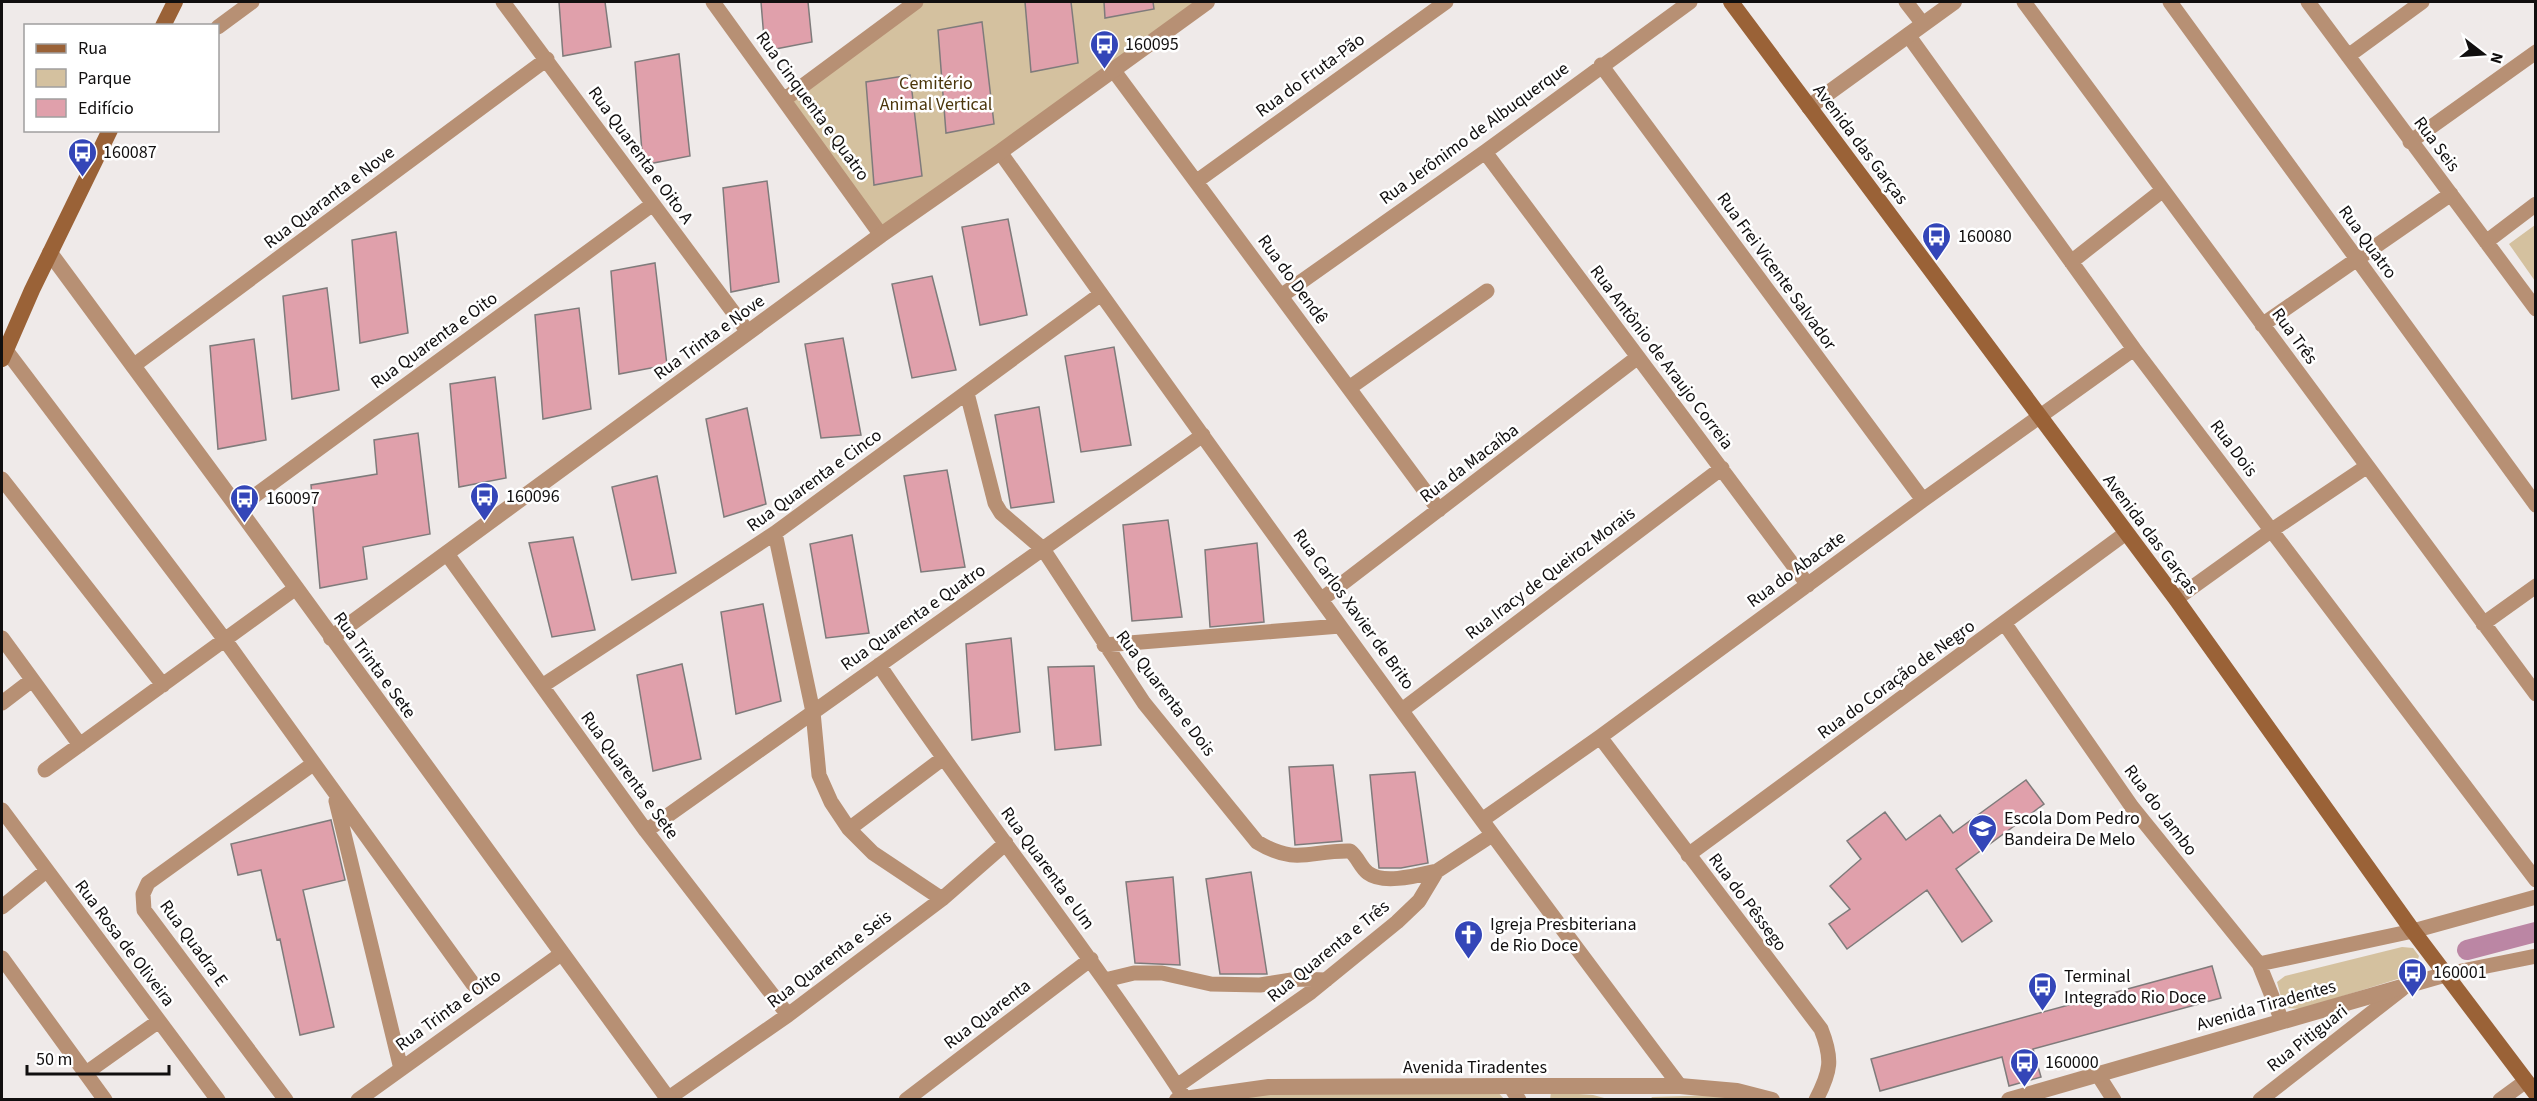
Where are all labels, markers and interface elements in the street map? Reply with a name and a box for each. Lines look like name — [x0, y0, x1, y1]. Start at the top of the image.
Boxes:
legend — [24, 24, 219, 132]
north arrow — [2453, 24, 2513, 84]
street label: Rua Cinquenta e Quatro — [750, 26, 875, 186]
street label: Rua do Fruta-Pão — [1251, 27, 1370, 124]
bus stop icon: 160095 — [1088, 28, 1120, 70]
place label: 160095 — [1125, 32, 1179, 57]
text: Rua — [78, 36, 107, 61]
text: N — [2484, 50, 2508, 66]
street label: Rua Jerônimo de Albuquerque — [1374, 56, 1574, 211]
text: Parque — [78, 66, 131, 91]
park label: Cemitério Animal Vertical — [880, 71, 992, 117]
street label: Avenida das Garças — [1807, 79, 1914, 210]
street label: Rua Quarenta e Oito A — [582, 81, 699, 229]
text: Edifício — [78, 96, 134, 121]
street label: Rua Seis — [2408, 112, 2466, 177]
bus stop icon: 160087 — [66, 136, 98, 178]
place label: 160087 — [103, 140, 157, 165]
street label: Rua Quaranta e Nove — [259, 140, 400, 255]
street label: Rua Frei Vicente Salvador — [1711, 187, 1843, 356]
street label: Rua Quatro — [2332, 200, 2403, 284]
bus stop icon: 160080 — [1921, 220, 1953, 262]
place label: 160080 — [1958, 224, 2012, 249]
street label: Rua do Dendê — [1252, 230, 1334, 329]
street label: Rua Antônio de Araujo Correia — [1584, 260, 1739, 455]
street label: Rua Quarenta e Oito — [366, 286, 503, 395]
street label: Rua Trinta e Nove — [649, 289, 770, 386]
street label: Rua Três — [2266, 303, 2324, 370]
street label: Rua Dois — [2204, 415, 2263, 482]
street label: Rua da Macaíba — [1415, 418, 1524, 509]
street label: Rua Quarenta e Cinco — [742, 423, 887, 538]
street label: Avenida das Garças — [2097, 469, 2204, 600]
bus stop icon: 160096 — [469, 480, 501, 522]
bus stop icon: 160097 — [229, 482, 261, 524]
place label: 160096 — [506, 484, 560, 509]
place label: 160097 — [266, 486, 320, 511]
street label: Rua Iracy de Queiroz Morais — [1460, 501, 1640, 646]
street label: Rua Carlos Xavier de Brito — [1287, 524, 1420, 695]
street label: Rua do Abacate — [1742, 525, 1851, 614]
street label: Rua Quarenta e Quatro — [836, 558, 991, 677]
street label: Rua Trinta e Sete — [327, 607, 422, 724]
street label: Rua do Coração de Negro — [1812, 614, 1980, 745]
street label: Rua Quarenta e Dois — [1110, 625, 1221, 762]
street label: Rua Quarenta e Sete — [575, 706, 685, 844]
street label: Rua do Jambo — [2118, 759, 2203, 861]
street label: Rua Quarenta e Um — [995, 802, 1101, 935]
place label: Escola Dom Pedro Bandeira De Melo — [2004, 806, 2140, 852]
school or university icon: Escola Dom Pedro Bandeira De Melo — [1967, 812, 1999, 854]
street label: Rua do Pêssego — [1702, 848, 1793, 957]
street label: Rua Rosa de Oliveira — [69, 875, 181, 1012]
street label: Rua Quarenta e Três — [1262, 894, 1395, 1008]
street label: Rua Quadra E — [154, 895, 234, 992]
street label: Rua Quarenta e Seis — [762, 904, 897, 1014]
place label: Igreja Presbiteriana de Rio Doce — [1490, 912, 1636, 958]
church icon: Igreja Presbiteriana de Rio Doce — [1453, 918, 1485, 960]
bus stop icon: 160001 — [2396, 956, 2428, 998]
place label: 160001 — [2433, 960, 2487, 985]
street label: Rua Trinta e Oito — [390, 964, 506, 1057]
place label: Terminal Integrado Rio Doce — [2064, 964, 2206, 1010]
bus stop icon: Terminal Integrado Rio Doce — [2027, 970, 2059, 1012]
street label: Rua Quarenta — [939, 973, 1036, 1055]
street label: Avenida Tiradentes — [2194, 974, 2339, 1037]
street label: Rua Pitiguari — [2262, 999, 2353, 1078]
scale bar — [27, 1038, 170, 1076]
bus stop icon: 160000 — [2008, 1046, 2040, 1088]
text: 50 m — [36, 1047, 72, 1072]
place label: 160000 — [2045, 1050, 2099, 1075]
street label: Avenida Tiradentes — [1403, 1055, 1547, 1080]

